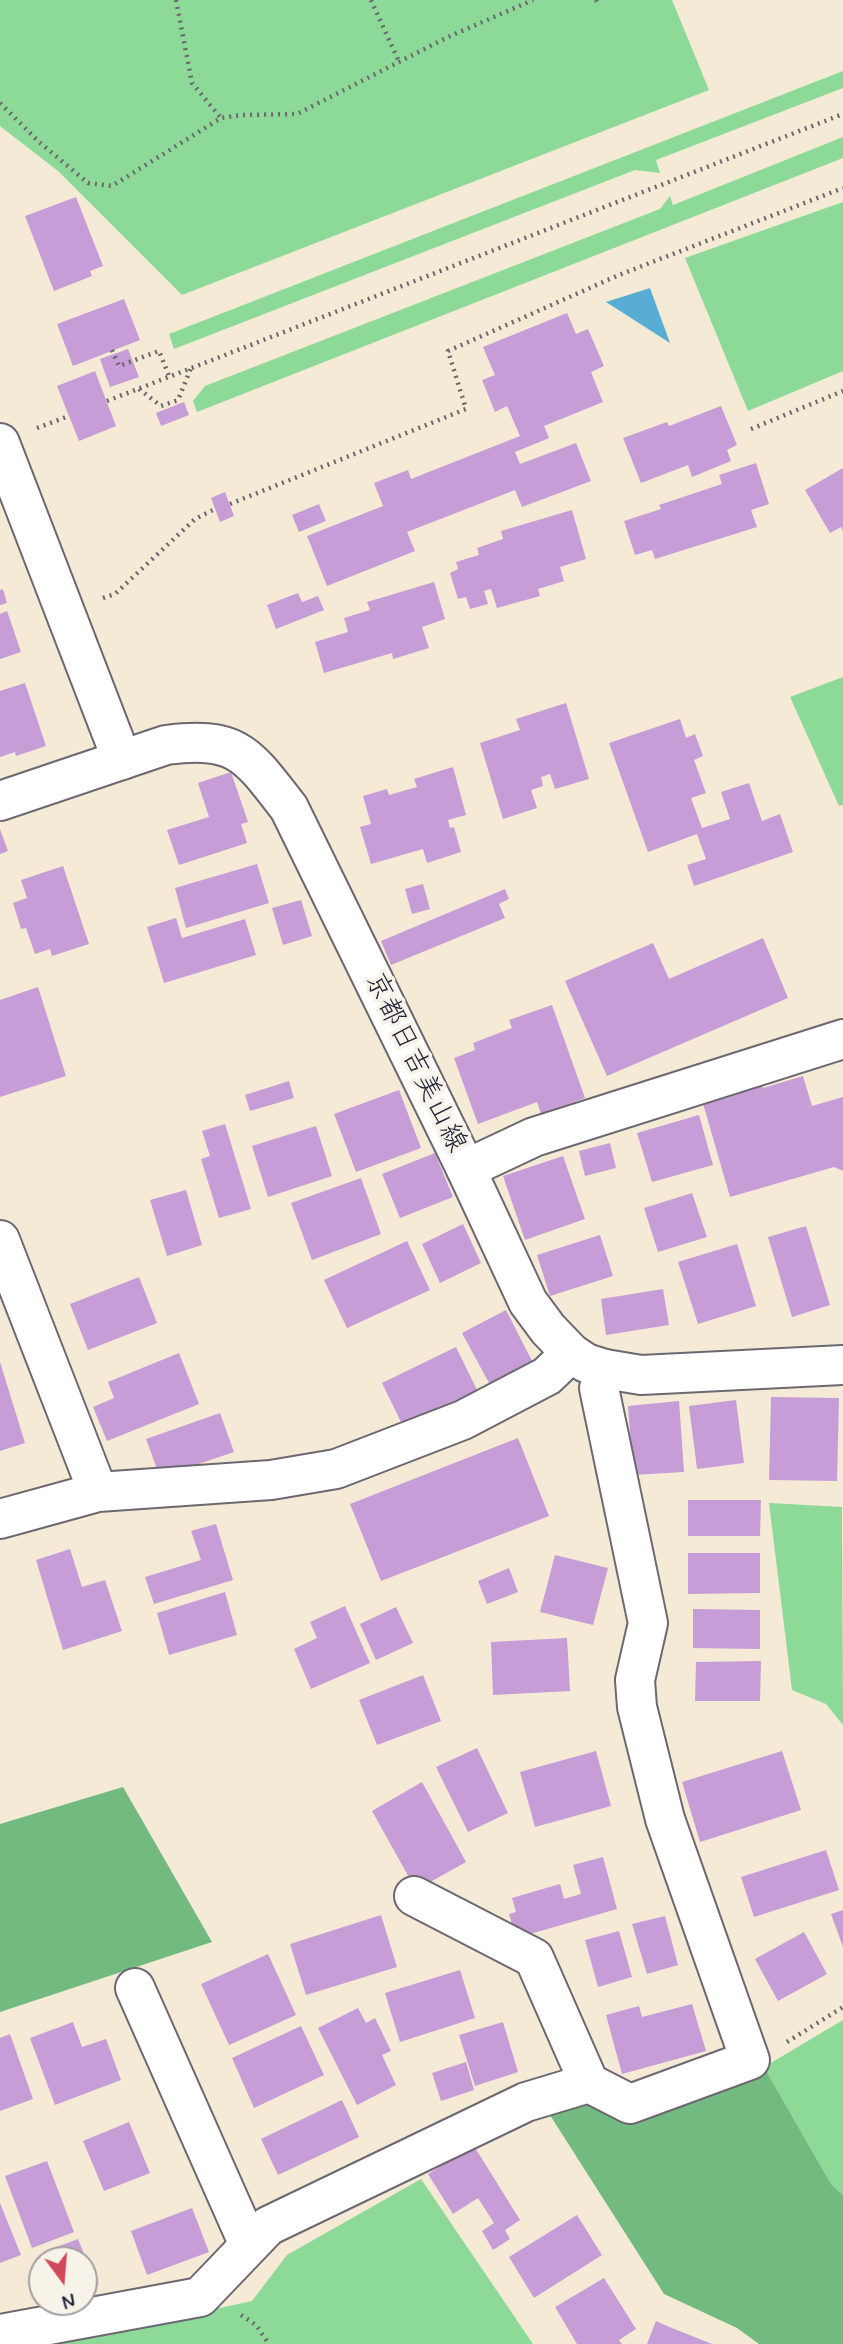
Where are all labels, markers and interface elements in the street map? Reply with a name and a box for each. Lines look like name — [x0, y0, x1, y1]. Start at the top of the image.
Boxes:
street label: 京都日吉美山線 — [356, 968, 472, 1158]
north arrow — [28, 2246, 98, 2316]
text: N — [59, 2286, 78, 2314]

